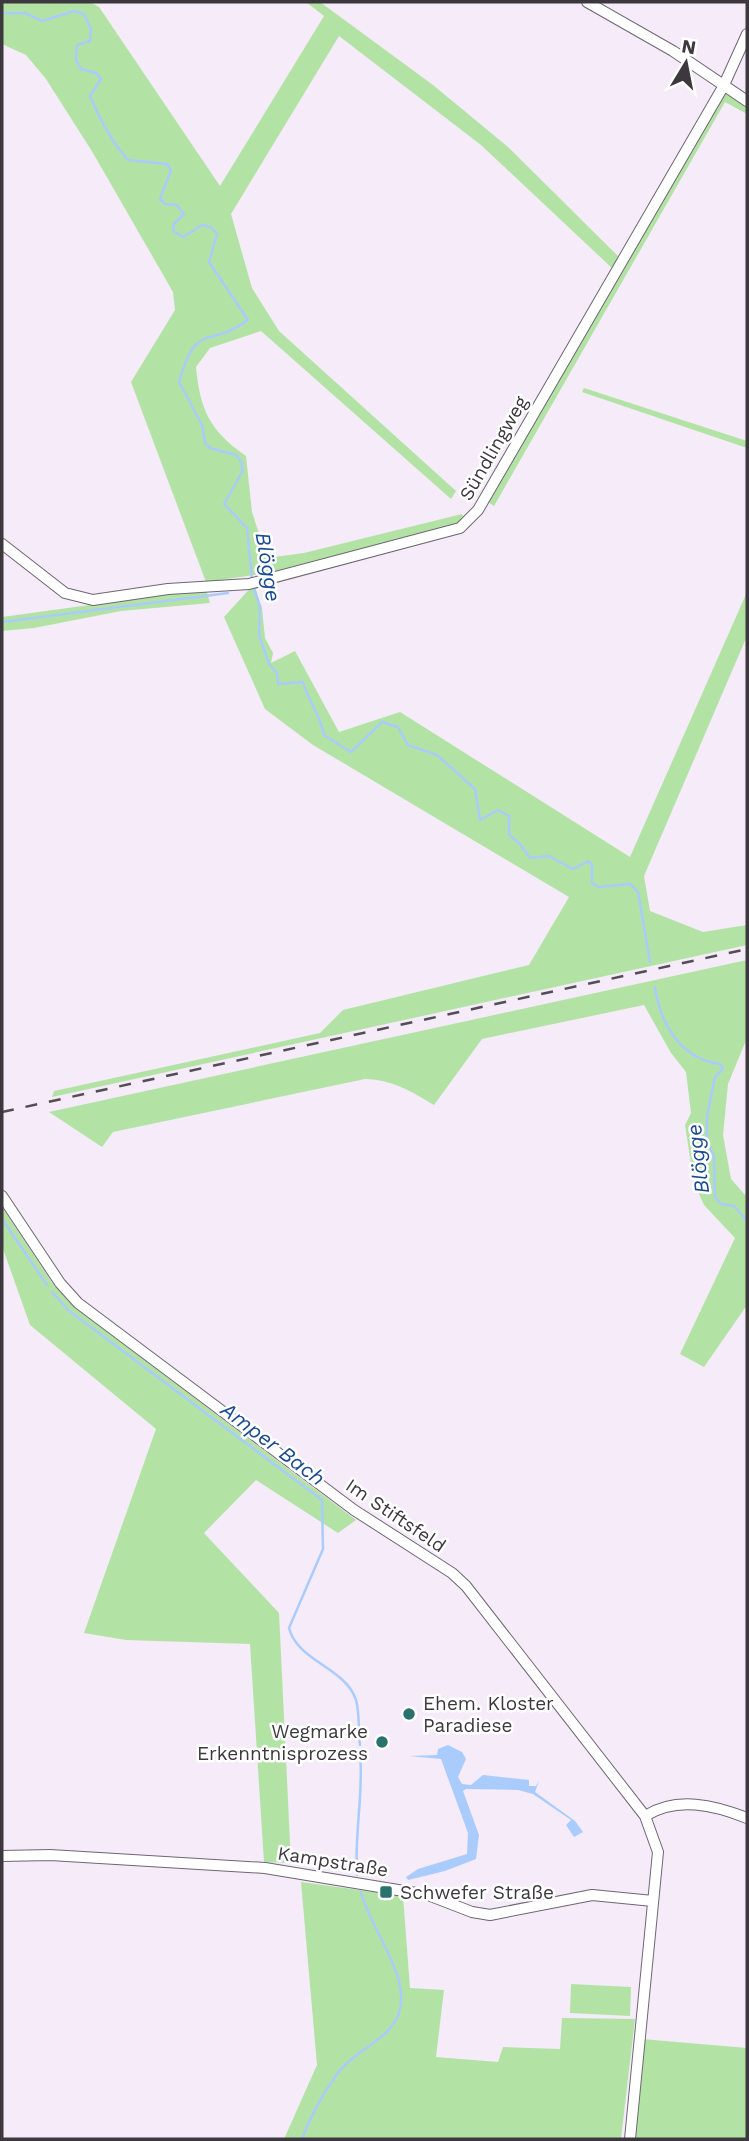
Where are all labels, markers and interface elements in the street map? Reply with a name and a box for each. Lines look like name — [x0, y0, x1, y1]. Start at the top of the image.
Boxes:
north arrow — [651, 28, 721, 98]
text: N — [680, 34, 698, 59]
street label: Sündlingweg — [454, 391, 533, 505]
water label: Blögge — [251, 530, 286, 603]
water label: Blögge — [681, 1123, 714, 1195]
water label: Amper Bach — [216, 1396, 330, 1491]
street label: Im Stiftsfeld — [341, 1474, 450, 1557]
place label: Ehem. Kloster Paradiese — [423, 1692, 554, 1737]
marker: Ehem. Kloster Paradiese — [401, 1706, 417, 1722]
place label: Wegmarke Erkenntnisprozess — [197, 1720, 368, 1765]
marker: Wegmarke Erkenntnisprozess — [374, 1734, 390, 1750]
street label: Kampstraße — [276, 1841, 390, 1882]
place label: Schwefer Straße — [400, 1881, 554, 1904]
marker: Schwefer Straße — [378, 1884, 394, 1900]

